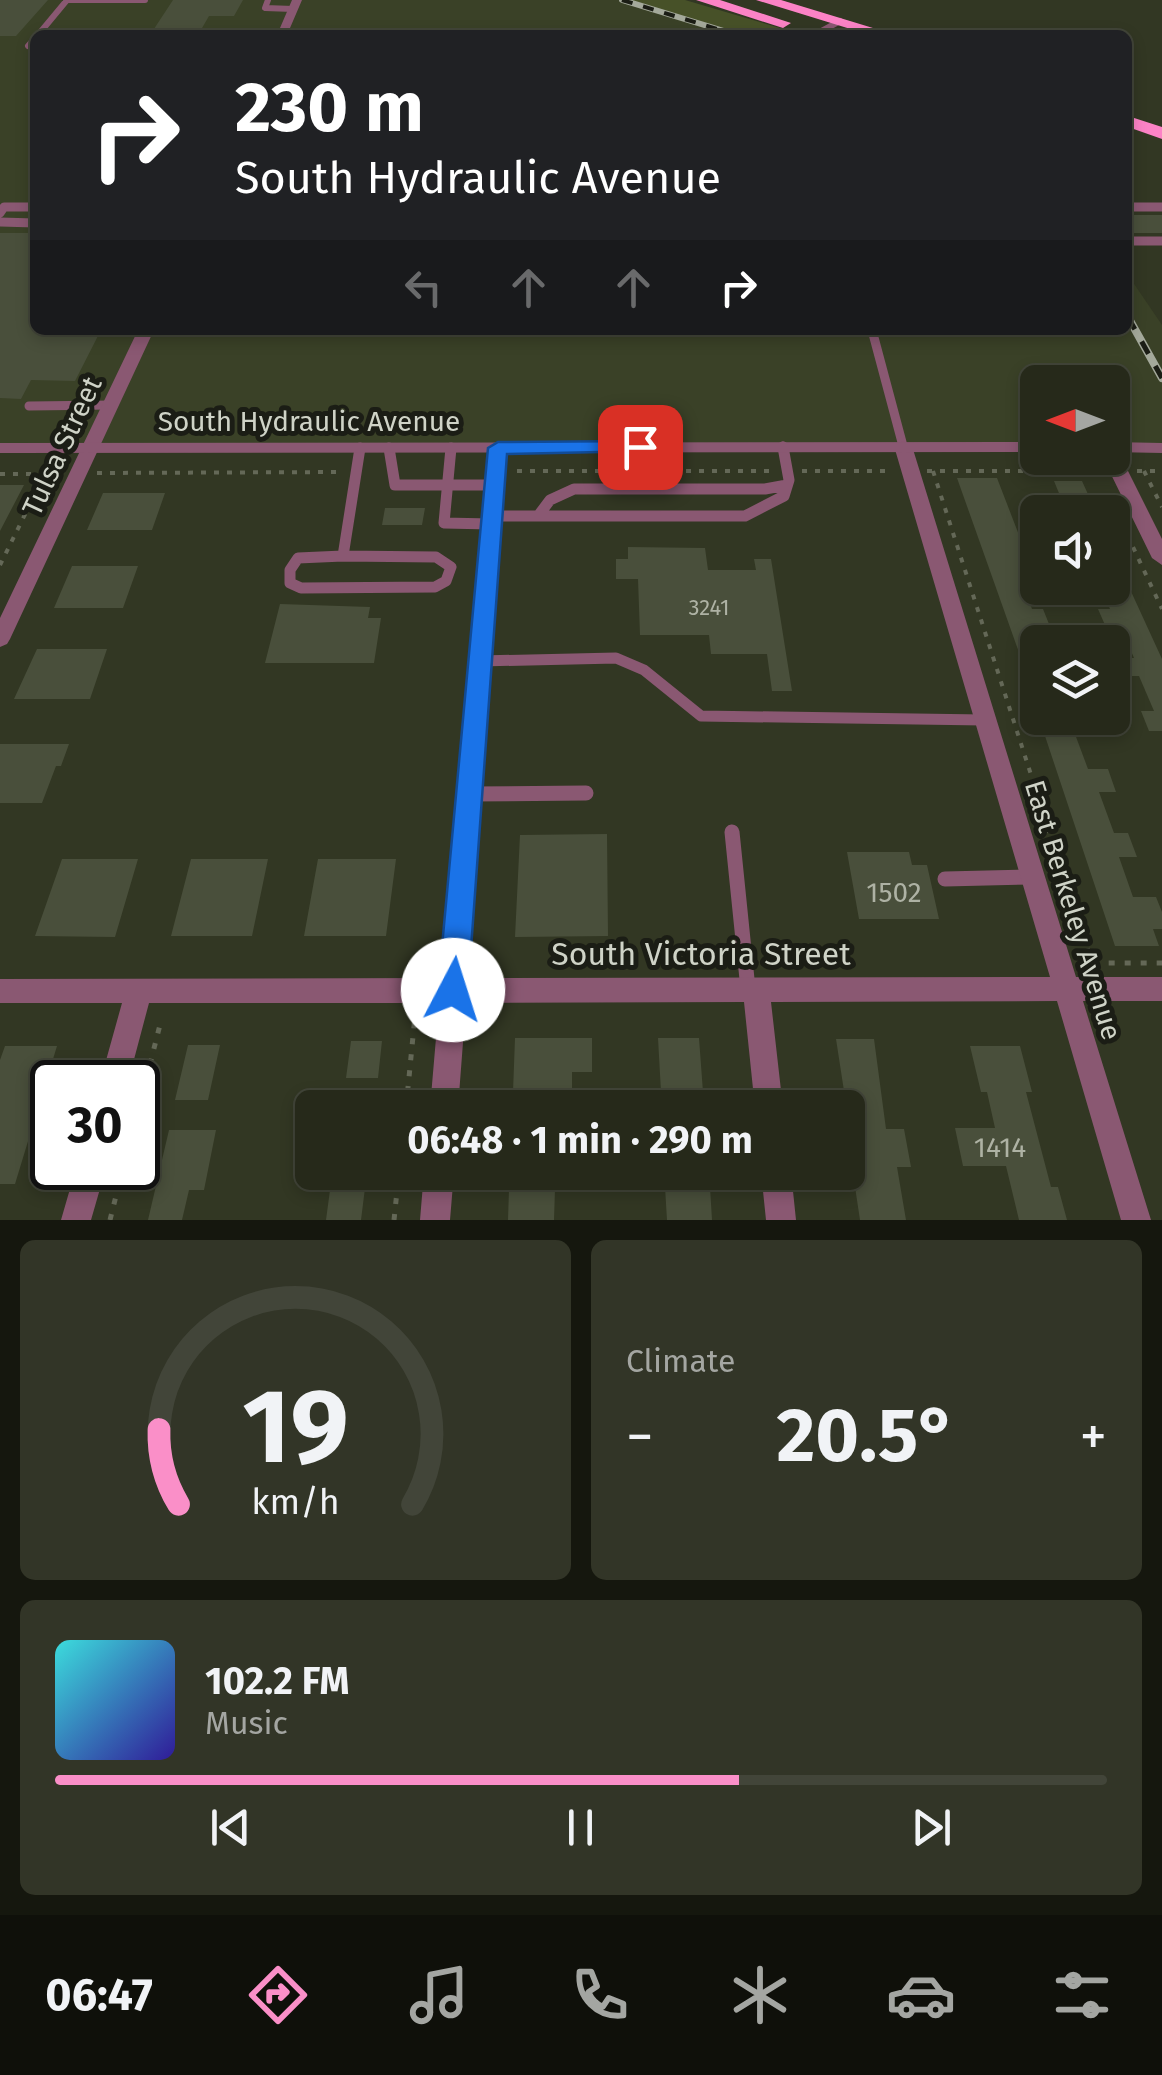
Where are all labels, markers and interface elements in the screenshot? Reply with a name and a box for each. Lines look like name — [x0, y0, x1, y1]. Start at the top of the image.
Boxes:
text: 230 m — [235, 66, 424, 150]
icon: right — [70, 70, 200, 200]
text: South Hydraulic Avenue — [235, 151, 721, 205]
icon: left — [396, 260, 451, 315]
icon: ahead — [501, 260, 556, 315]
icon: ahead — [606, 260, 661, 315]
icon: right — [711, 260, 766, 315]
north arrow — [1020, 365, 1130, 475]
map controls — [1020, 365, 1130, 735]
street label: Tulsa Street — [16, 371, 109, 521]
street label: South Hydraulic Avenue — [158, 405, 460, 438]
pin — [598, 405, 683, 490]
icon: arrive — [613, 420, 668, 475]
button: sound — [1020, 495, 1130, 605]
house number: 3241 — [688, 594, 730, 621]
button: layers — [1020, 625, 1130, 735]
street label: East Berkeley Avenue — [1018, 776, 1128, 1044]
house number: 1502 — [866, 876, 922, 909]
street label: South Victoria Street — [551, 935, 851, 973]
position arrow — [401, 938, 505, 1042]
speed limit sign: 30 — [30, 1060, 160, 1190]
text: 06:48 · 1 min · 290 m — [407, 1117, 753, 1163]
house number: 1414 — [974, 1131, 1026, 1164]
text: Climate — [626, 1342, 735, 1380]
text: 19 — [242, 1365, 349, 1490]
text: 20.5° — [777, 1391, 957, 1481]
text: − — [626, 1404, 654, 1470]
text: + — [1080, 1404, 1107, 1470]
text: km/h — [251, 1481, 340, 1523]
text: 102.2 FM — [205, 1658, 349, 1704]
text: Music — [205, 1704, 288, 1742]
icon: previous — [203, 1800, 258, 1855]
icon: pause — [553, 1800, 608, 1855]
icon: next — [904, 1800, 959, 1855]
icon: directions — [243, 1960, 313, 2030]
icon: music — [404, 1960, 474, 2030]
icon: phone — [565, 1960, 635, 2030]
icon: climate — [725, 1960, 795, 2030]
icon: car — [886, 1960, 956, 2030]
icon: filters — [1047, 1960, 1117, 2030]
text: 06:47 — [45, 1968, 153, 2022]

